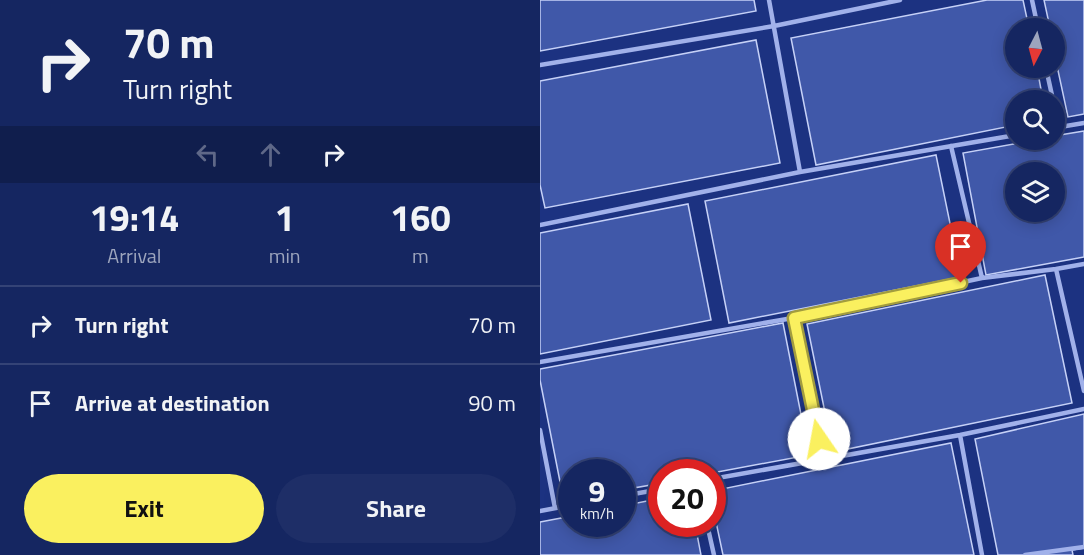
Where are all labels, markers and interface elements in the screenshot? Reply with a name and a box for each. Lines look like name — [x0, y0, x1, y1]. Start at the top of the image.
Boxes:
text: 70 m — [123, 10, 215, 74]
north arrow — [1005, 18, 1065, 78]
map controls — [1005, 18, 1065, 222]
icon: right — [24, 24, 102, 102]
text: Turn right — [123, 68, 232, 109]
button: search — [1005, 90, 1065, 150]
icon: left — [191, 138, 224, 171]
icon: ahead — [254, 138, 287, 171]
icon: right — [317, 138, 350, 171]
button: layers — [1005, 162, 1065, 222]
text: 19:14 — [89, 190, 179, 245]
text: 1 — [275, 190, 295, 245]
text: 160 — [390, 190, 451, 245]
pin — [935, 221, 986, 283]
icon: arrive — [944, 230, 977, 263]
text: Arrival — [107, 240, 162, 271]
text: min — [269, 240, 301, 271]
text: m — [412, 240, 429, 271]
text: Turn right — [75, 308, 169, 342]
text: 70 m — [468, 308, 516, 342]
icon: right — [24, 309, 57, 342]
text: Arrive at destination — [75, 386, 270, 420]
text: 90 m — [468, 386, 516, 420]
icon: arrive — [24, 387, 57, 420]
position arrow — [787, 407, 851, 471]
speed limit sign: 20 — [648, 459, 726, 537]
text: 9 — [589, 468, 605, 514]
button: Exit — [24, 474, 264, 543]
button: Share — [276, 474, 516, 543]
text: km/h — [580, 502, 614, 525]

